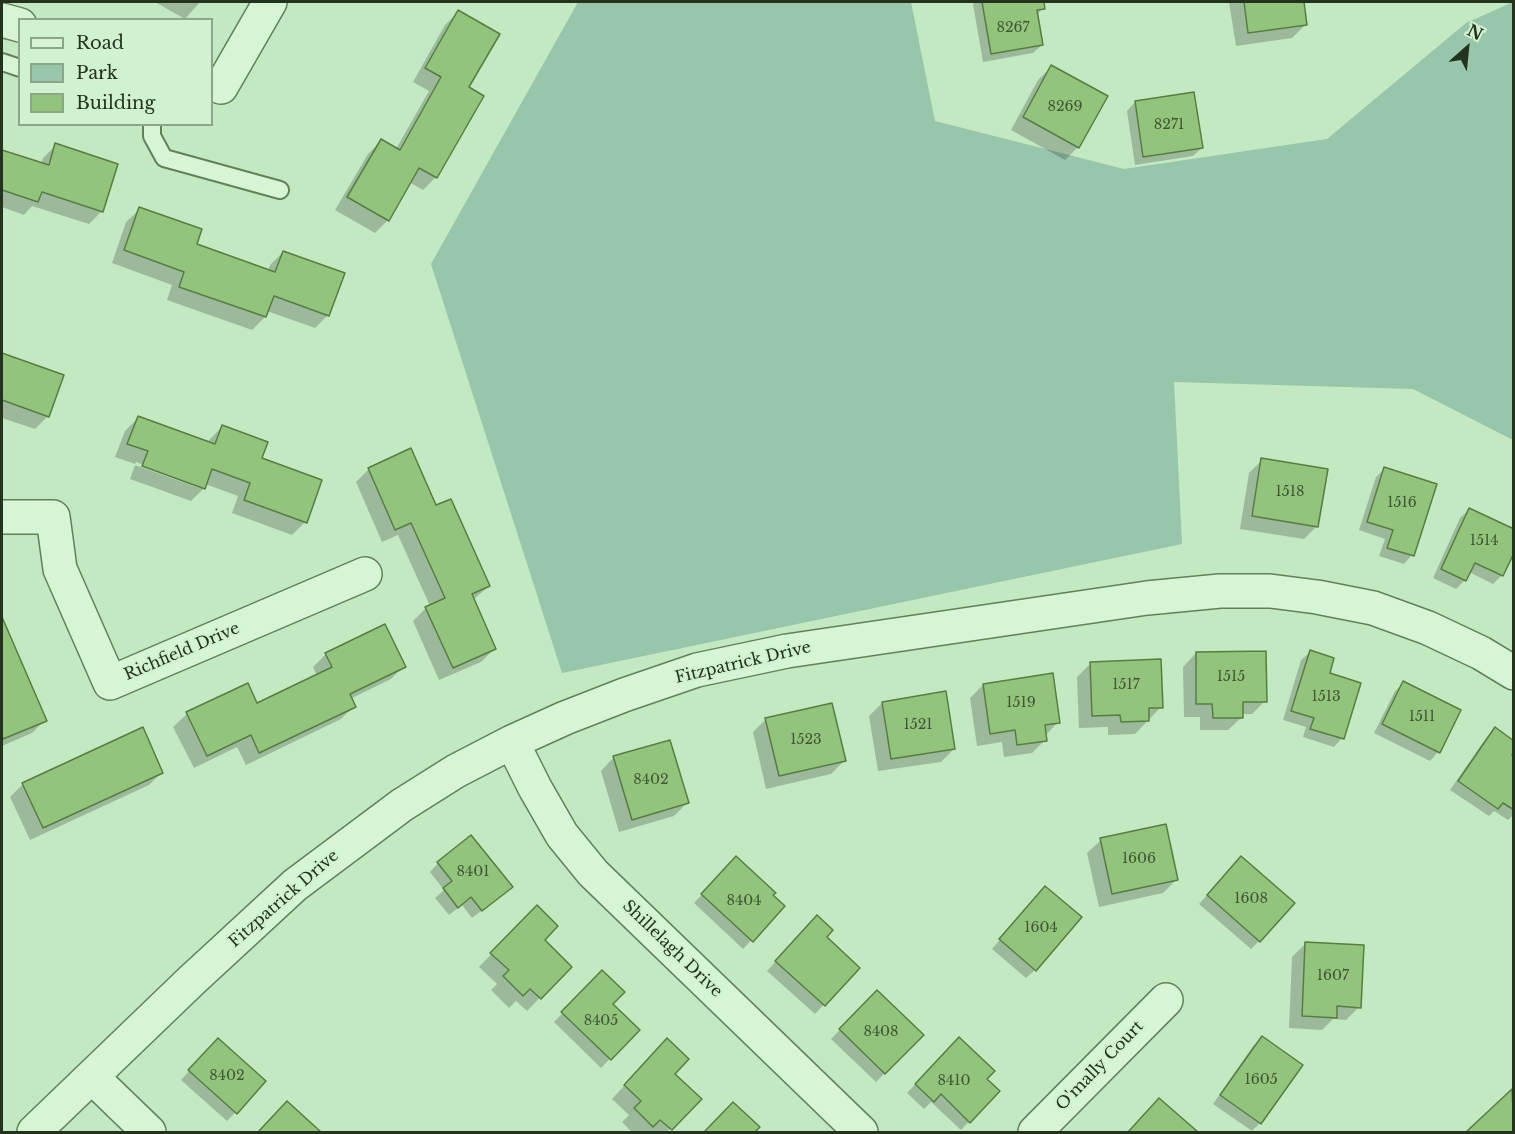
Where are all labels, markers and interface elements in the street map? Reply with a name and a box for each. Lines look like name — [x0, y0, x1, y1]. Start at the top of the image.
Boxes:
legend — [18, 18, 213, 126]
north arrow — [1437, 18, 1497, 78]
house number: 8267 — [996, 20, 1030, 36]
text: N — [1464, 20, 1486, 44]
text: Road — [76, 32, 124, 54]
text: Park — [76, 62, 118, 84]
text: Building — [76, 92, 155, 114]
house number: 8269 — [1047, 99, 1083, 115]
house number: 8271 — [1154, 117, 1184, 133]
house number: 1518 — [1276, 484, 1304, 500]
house number: 1516 — [1387, 495, 1417, 511]
house number: 1514 — [1470, 533, 1498, 549]
street label: Richfield Drive — [121, 619, 243, 685]
street label: Fitzpatrick Drive — [673, 638, 813, 688]
house number: 1515 — [1217, 669, 1245, 685]
house number: 1517 — [1112, 677, 1140, 693]
house number: 1513 — [1311, 689, 1341, 705]
house number: 1519 — [1006, 695, 1036, 711]
house number: 1511 — [1409, 709, 1435, 725]
house number: 1521 — [903, 717, 933, 733]
house number: 1523 — [790, 732, 822, 748]
house number: 8402 — [633, 772, 669, 788]
street label: Fitzpatrick Drive — [225, 846, 343, 952]
house number: 1606 — [1122, 851, 1156, 867]
house number: 8401 — [457, 864, 489, 880]
house number: 1608 — [1234, 891, 1268, 907]
house number: 8404 — [727, 893, 761, 909]
street label: Shillelagh Drive — [618, 896, 726, 1002]
house number: 1604 — [1024, 920, 1058, 936]
house number: 1607 — [1317, 968, 1349, 984]
house number: 8405 — [584, 1013, 618, 1029]
street label: O'mally Court — [1052, 1017, 1148, 1115]
house number: 8408 — [863, 1024, 899, 1040]
house number: 8402 — [209, 1068, 245, 1084]
house number: 1605 — [1244, 1072, 1278, 1088]
house number: 8410 — [938, 1073, 970, 1089]

